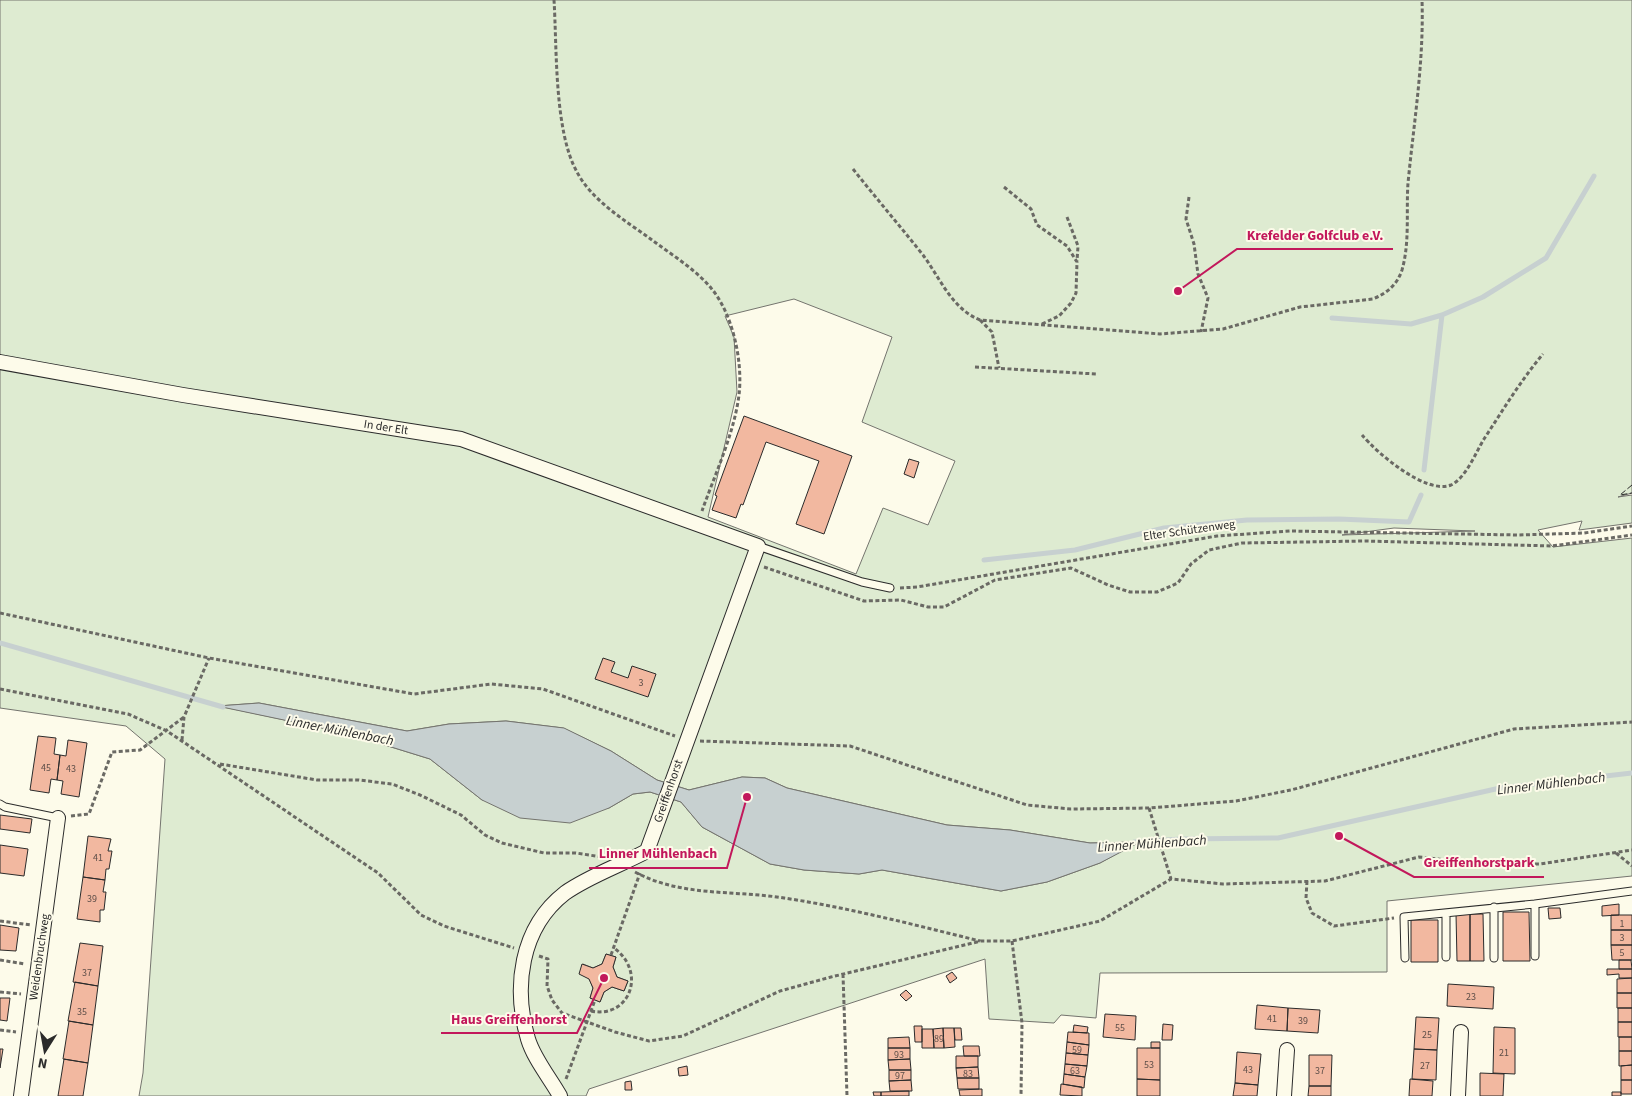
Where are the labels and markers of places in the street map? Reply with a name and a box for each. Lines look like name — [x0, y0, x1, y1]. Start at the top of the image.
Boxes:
callout: Krefelder Golfclub e.V. — [1237, 220, 1393, 249]
callout: Linner Mühlenbach — [589, 839, 727, 868]
callout: Greiffenhorstpark — [1414, 848, 1544, 877]
callout: Haus Greiffenhorst — [441, 1004, 577, 1033]

